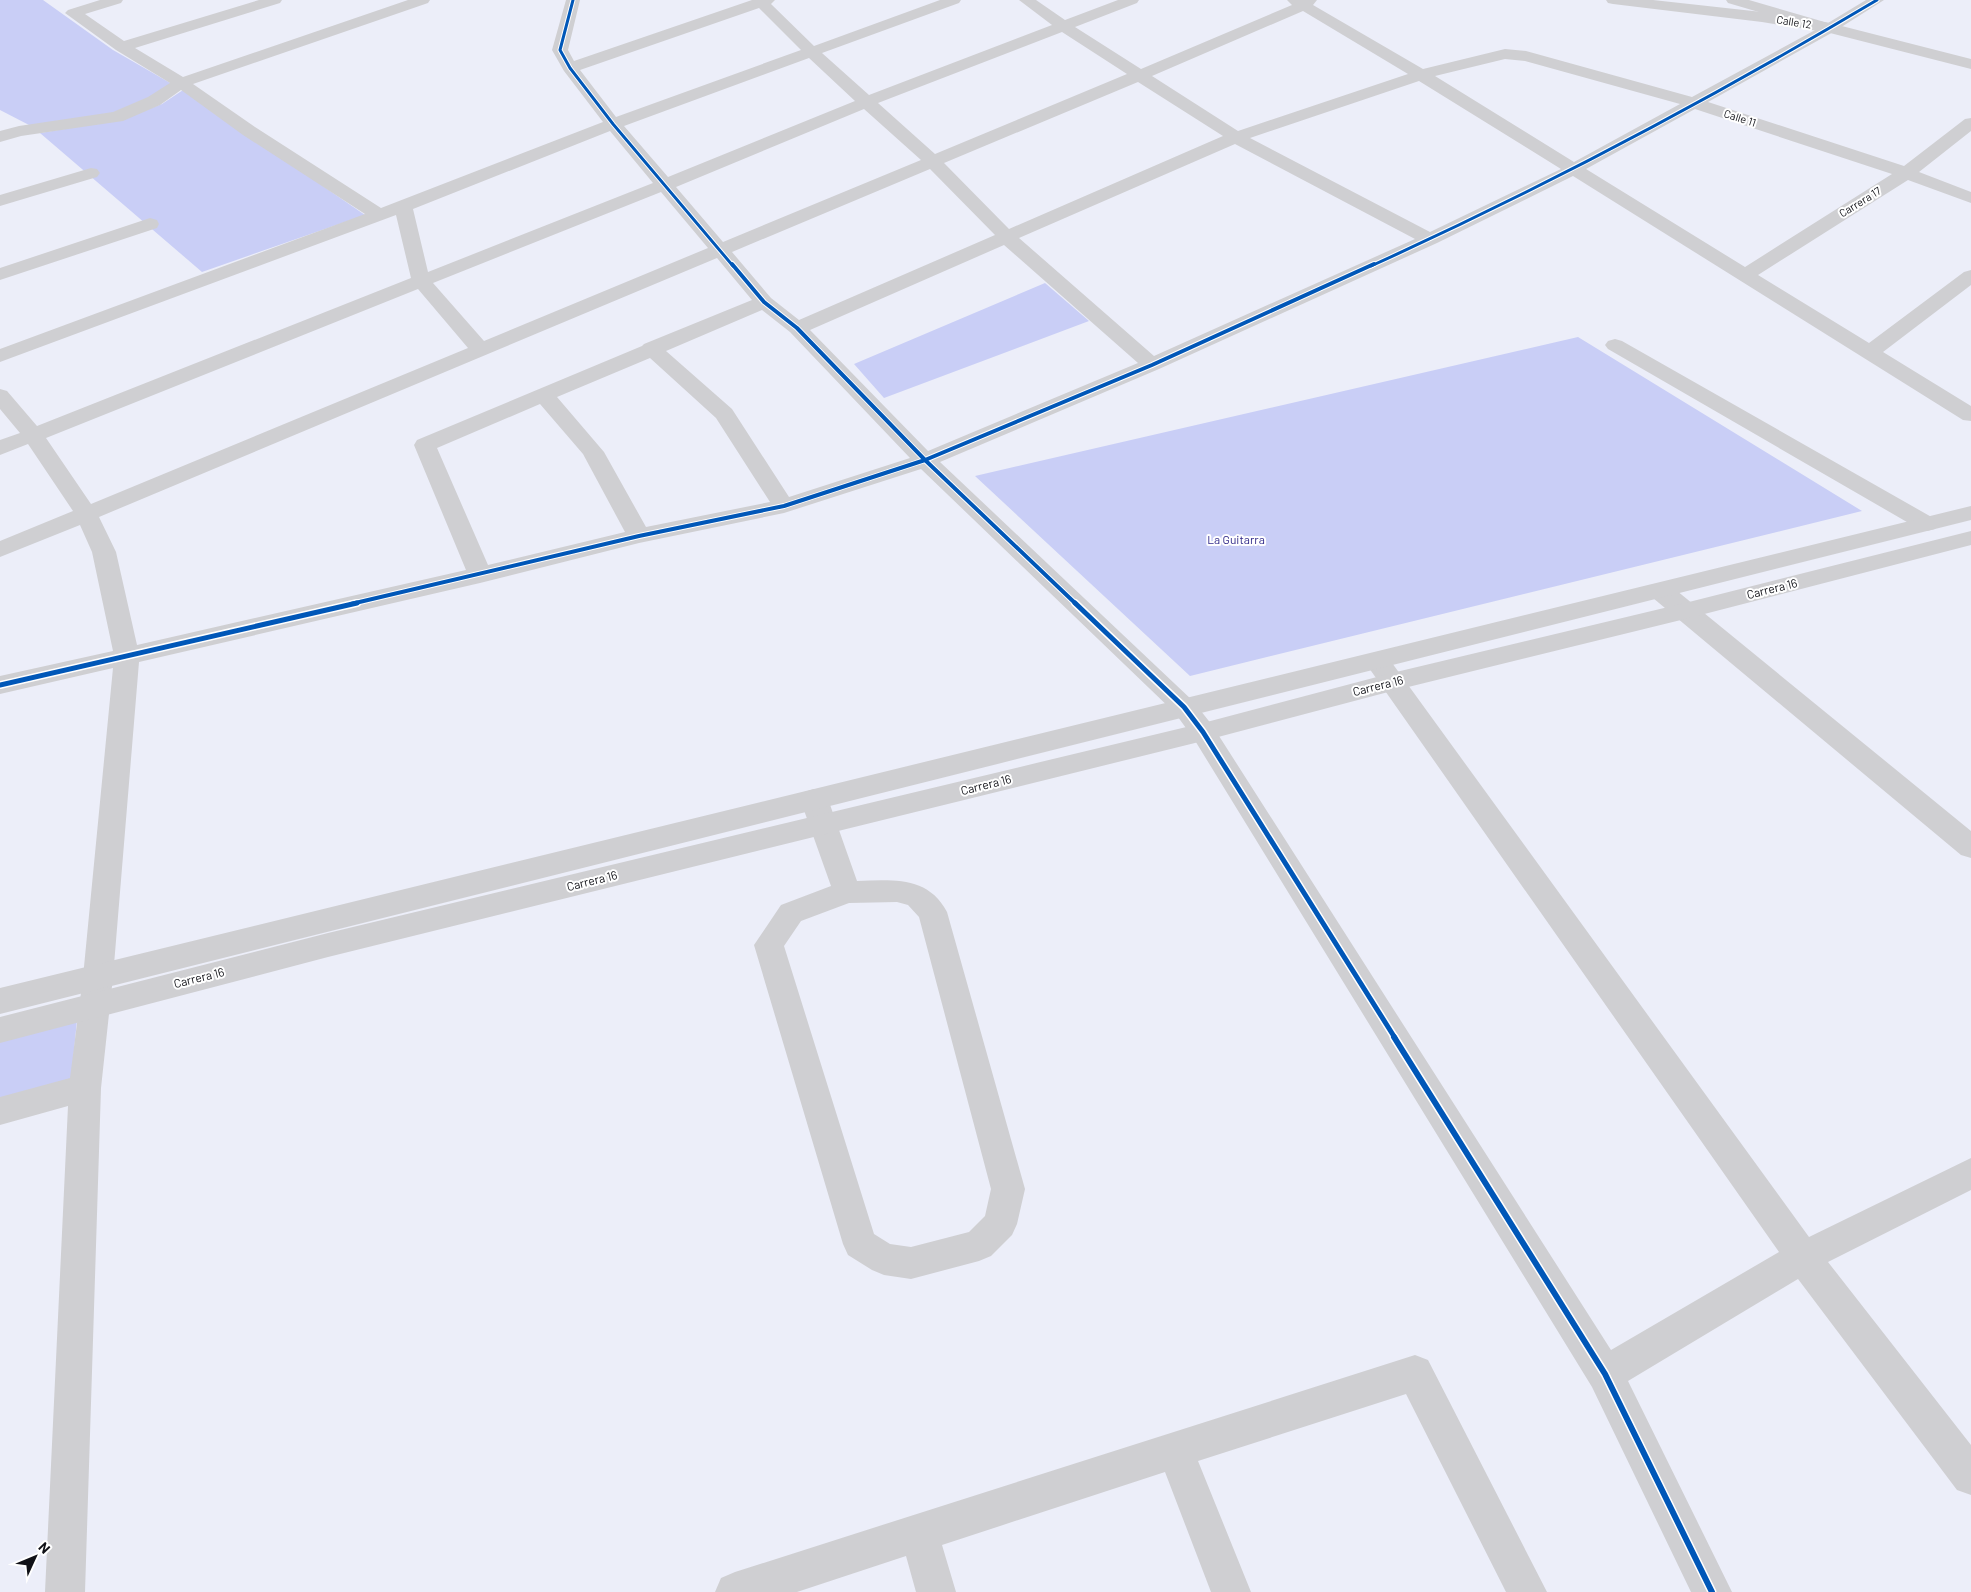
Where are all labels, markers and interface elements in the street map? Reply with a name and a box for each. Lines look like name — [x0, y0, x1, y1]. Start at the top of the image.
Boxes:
street label: Calle 12 — [1776, 12, 1813, 31]
street label: Calle 11 — [1722, 106, 1758, 129]
street label: Carrera 17 — [1836, 184, 1883, 220]
park label: La Guitarra — [1207, 532, 1265, 546]
street label: Carrera 16 — [1745, 575, 1799, 601]
street label: Carrera 16 — [1351, 672, 1405, 698]
street label: Carrera 16 — [959, 771, 1013, 797]
street label: Carrera 16 — [565, 867, 619, 893]
street label: Carrera 16 — [172, 964, 226, 990]
north arrow — [10, 1532, 60, 1582]
text: N — [35, 1538, 54, 1557]

